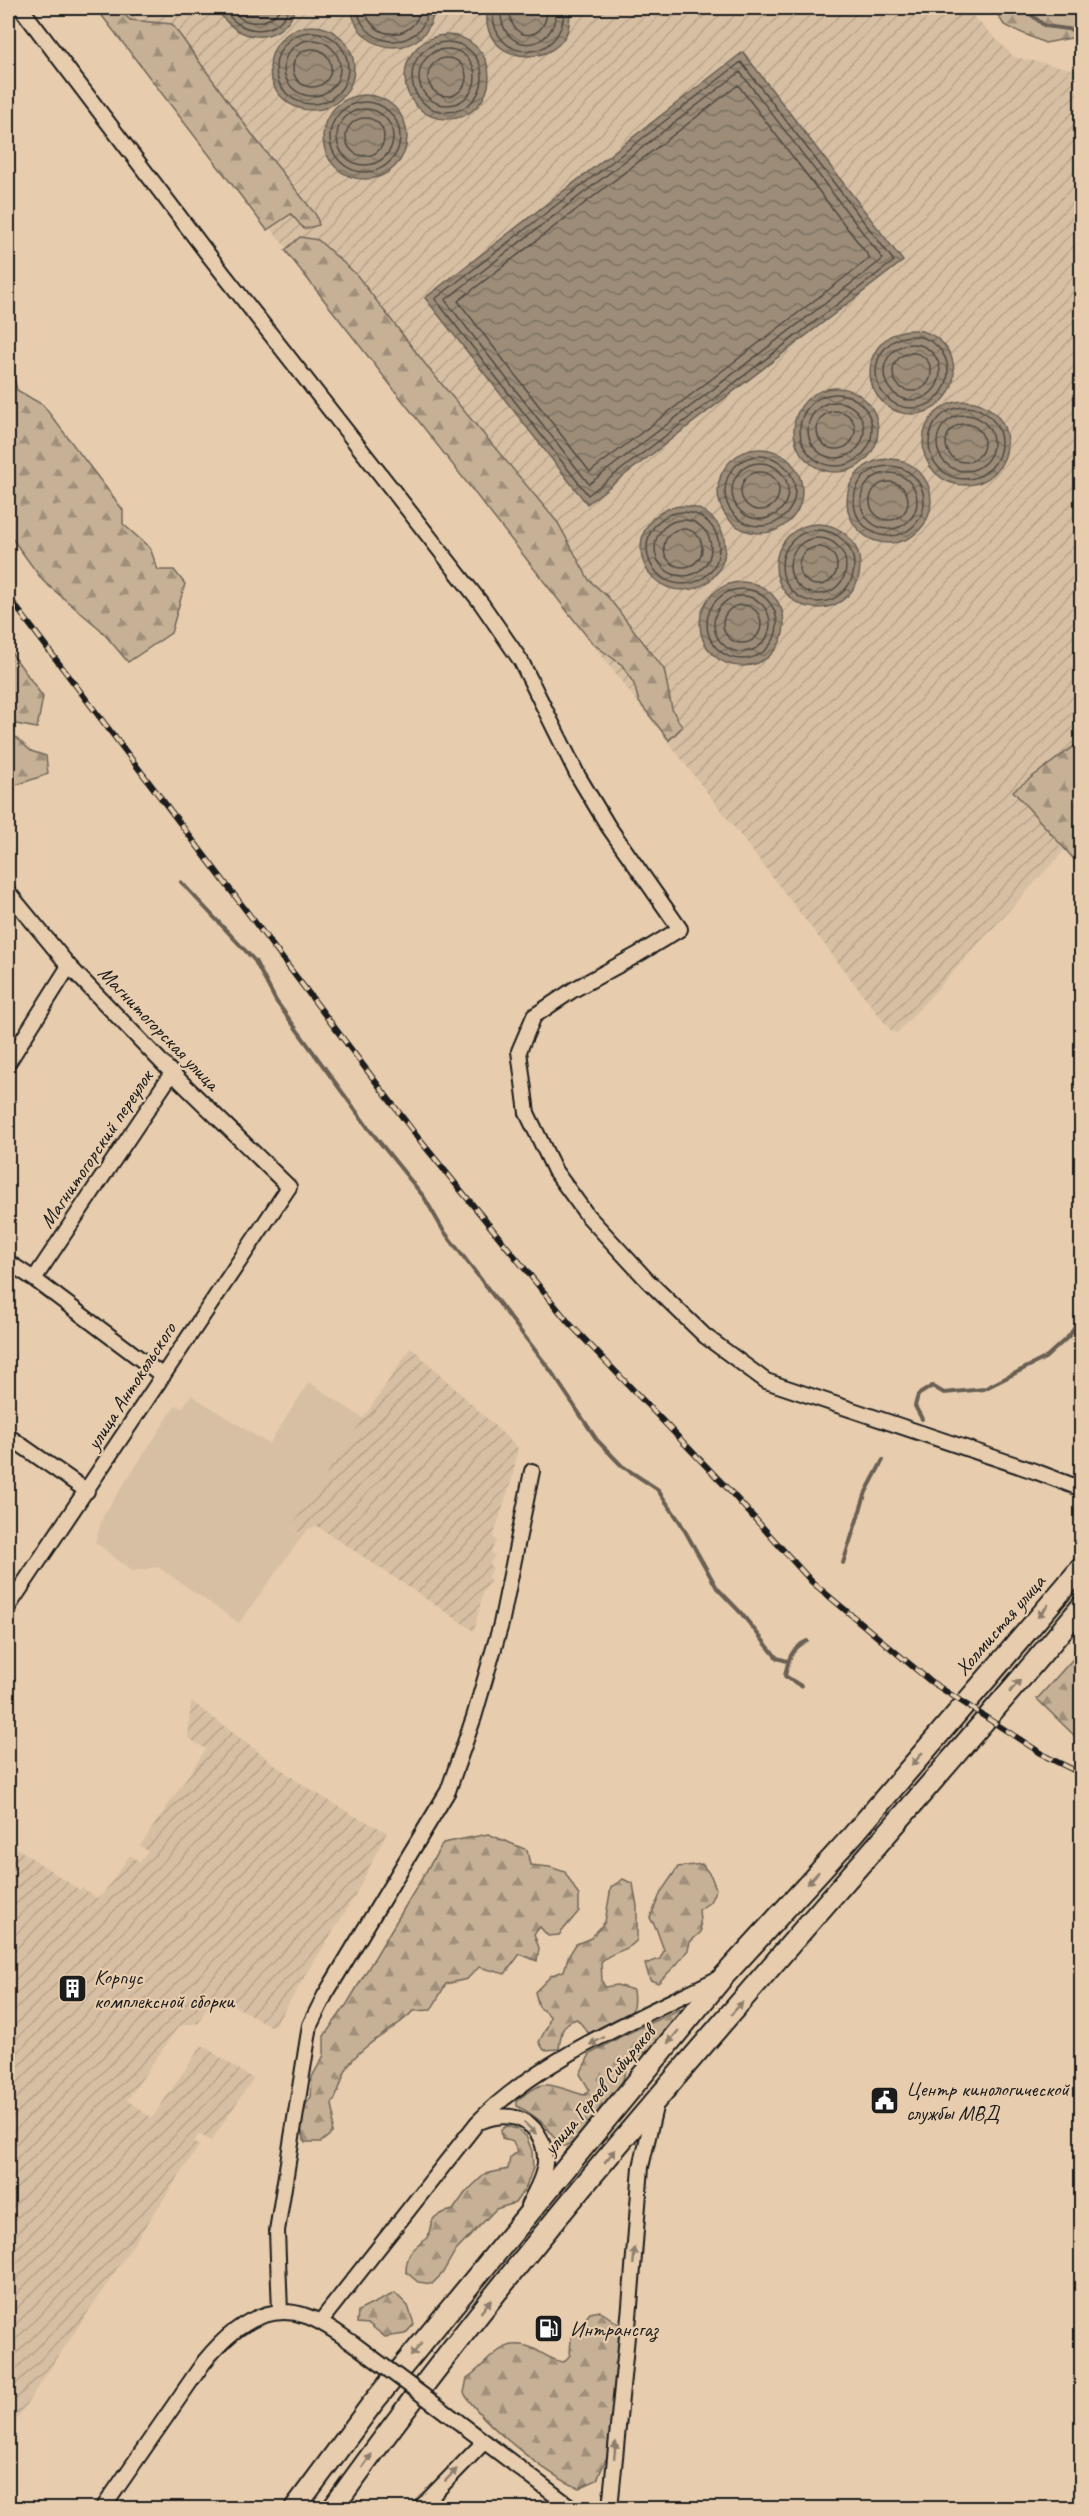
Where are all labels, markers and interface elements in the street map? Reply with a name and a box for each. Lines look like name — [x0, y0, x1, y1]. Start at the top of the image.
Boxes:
street label: Магнитогорская улица — [93, 960, 227, 1098]
street label: Магнитогорский переулок — [34, 1063, 160, 1233]
street label: улица Антокольского — [79, 1316, 183, 1456]
street label: Холмистая улица — [949, 1568, 1052, 1681]
one-way arrow — [1037, 1603, 1050, 1619]
one-way arrow — [1008, 1679, 1021, 1694]
one-way arrow — [910, 1751, 923, 1767]
one-way arrow — [807, 1870, 820, 1885]
place label: Корпус комплексной сборки — [94, 1964, 236, 2014]
building icon: Корпус комплексной сборки — [57, 1973, 89, 2005]
one-way arrow — [730, 2001, 743, 2016]
street label: улица Героев Сибиряков — [536, 2017, 663, 2162]
one-way arrow — [667, 2029, 680, 2044]
one-way arrow — [588, 2036, 605, 2046]
place label: Центр кинологической службы МВД — [906, 2076, 1070, 2126]
public building icon: Центр кинологической службы МВД — [869, 2085, 901, 2117]
one-way arrow — [523, 2121, 538, 2135]
one-way arrow — [603, 2149, 616, 2164]
one-way arrow — [629, 2247, 639, 2266]
one-way arrow — [479, 2298, 492, 2314]
fuel station icon: Интрансгаз — [533, 2313, 565, 2345]
place label: Интрансгаз — [570, 2316, 660, 2343]
one-way arrow — [409, 2342, 422, 2358]
one-way arrow — [610, 2441, 620, 2460]
one-way arrow — [361, 2453, 373, 2469]
one-way arrow — [444, 2468, 458, 2482]

